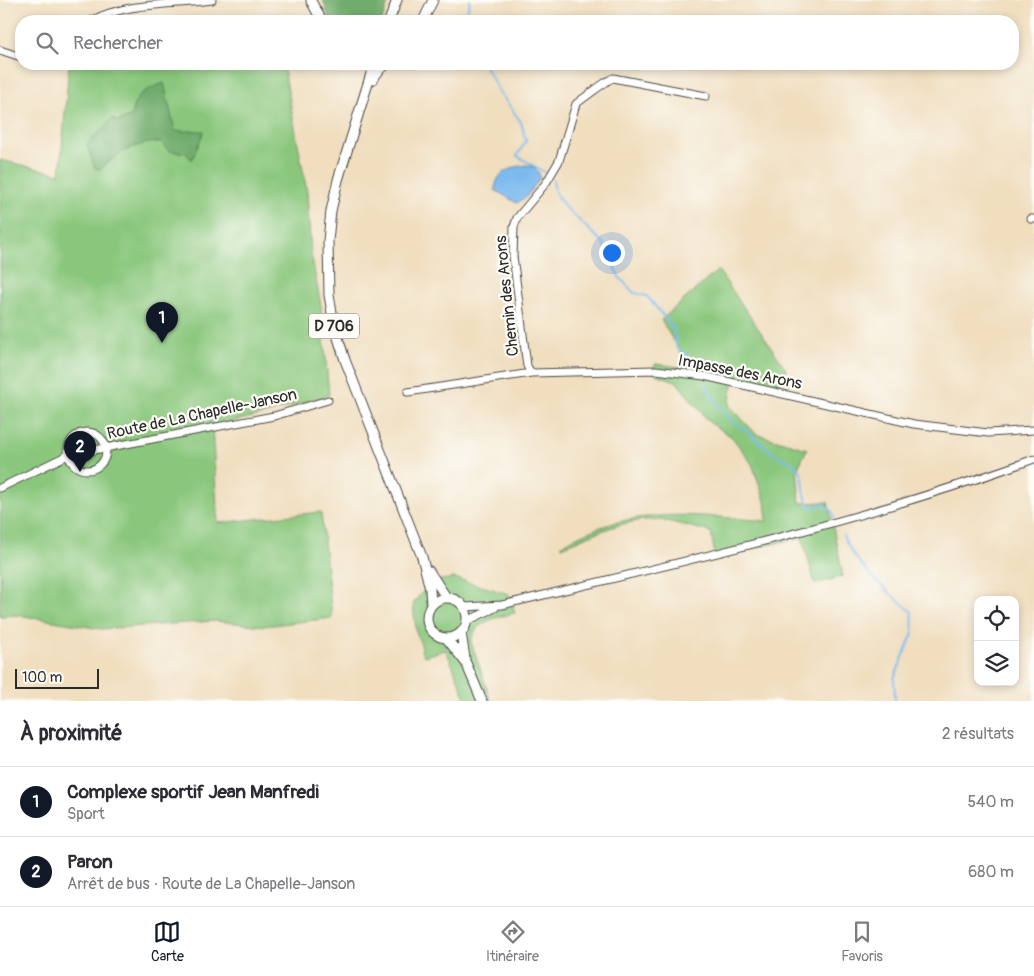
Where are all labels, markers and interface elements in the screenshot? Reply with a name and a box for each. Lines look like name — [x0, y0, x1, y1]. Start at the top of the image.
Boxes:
search box — [15, 15, 1019, 70]
icon: search — [33, 29, 61, 57]
text: Rechercher — [73, 31, 163, 55]
street label: Chemin des Arons — [491, 235, 523, 357]
your location — [599, 240, 625, 266]
pin: 1 — [146, 302, 178, 343]
road number: D 706 — [309, 314, 359, 338]
street label: Impasse des Arons — [676, 350, 804, 394]
street label: Route de La Chapelle-Janson — [105, 384, 299, 444]
pin: 2 — [64, 431, 96, 472]
map controls — [974, 596, 1019, 686]
button: locate — [974, 596, 1019, 641]
button: layers — [974, 641, 1019, 686]
scale bar — [15, 666, 99, 689]
text: 100 m — [22, 669, 62, 686]
text: À proximité — [20, 720, 123, 747]
text: 2 résultats — [942, 724, 1014, 744]
text: Complexe sportif Jean Manfredi — [67, 780, 319, 804]
text: 1 — [33, 792, 39, 812]
text: 540 m — [967, 792, 1014, 812]
text: Sport — [67, 804, 105, 824]
text: Paron — [67, 850, 113, 874]
text: 2 — [32, 862, 40, 882]
text: 680 m — [968, 862, 1014, 882]
text: Arrêt de bus · Route de La Chapelle-Janson — [67, 874, 355, 894]
tab: Carte — [151, 918, 184, 965]
tab: Itinéraire — [486, 918, 539, 965]
tab: Favoris — [841, 918, 883, 965]

